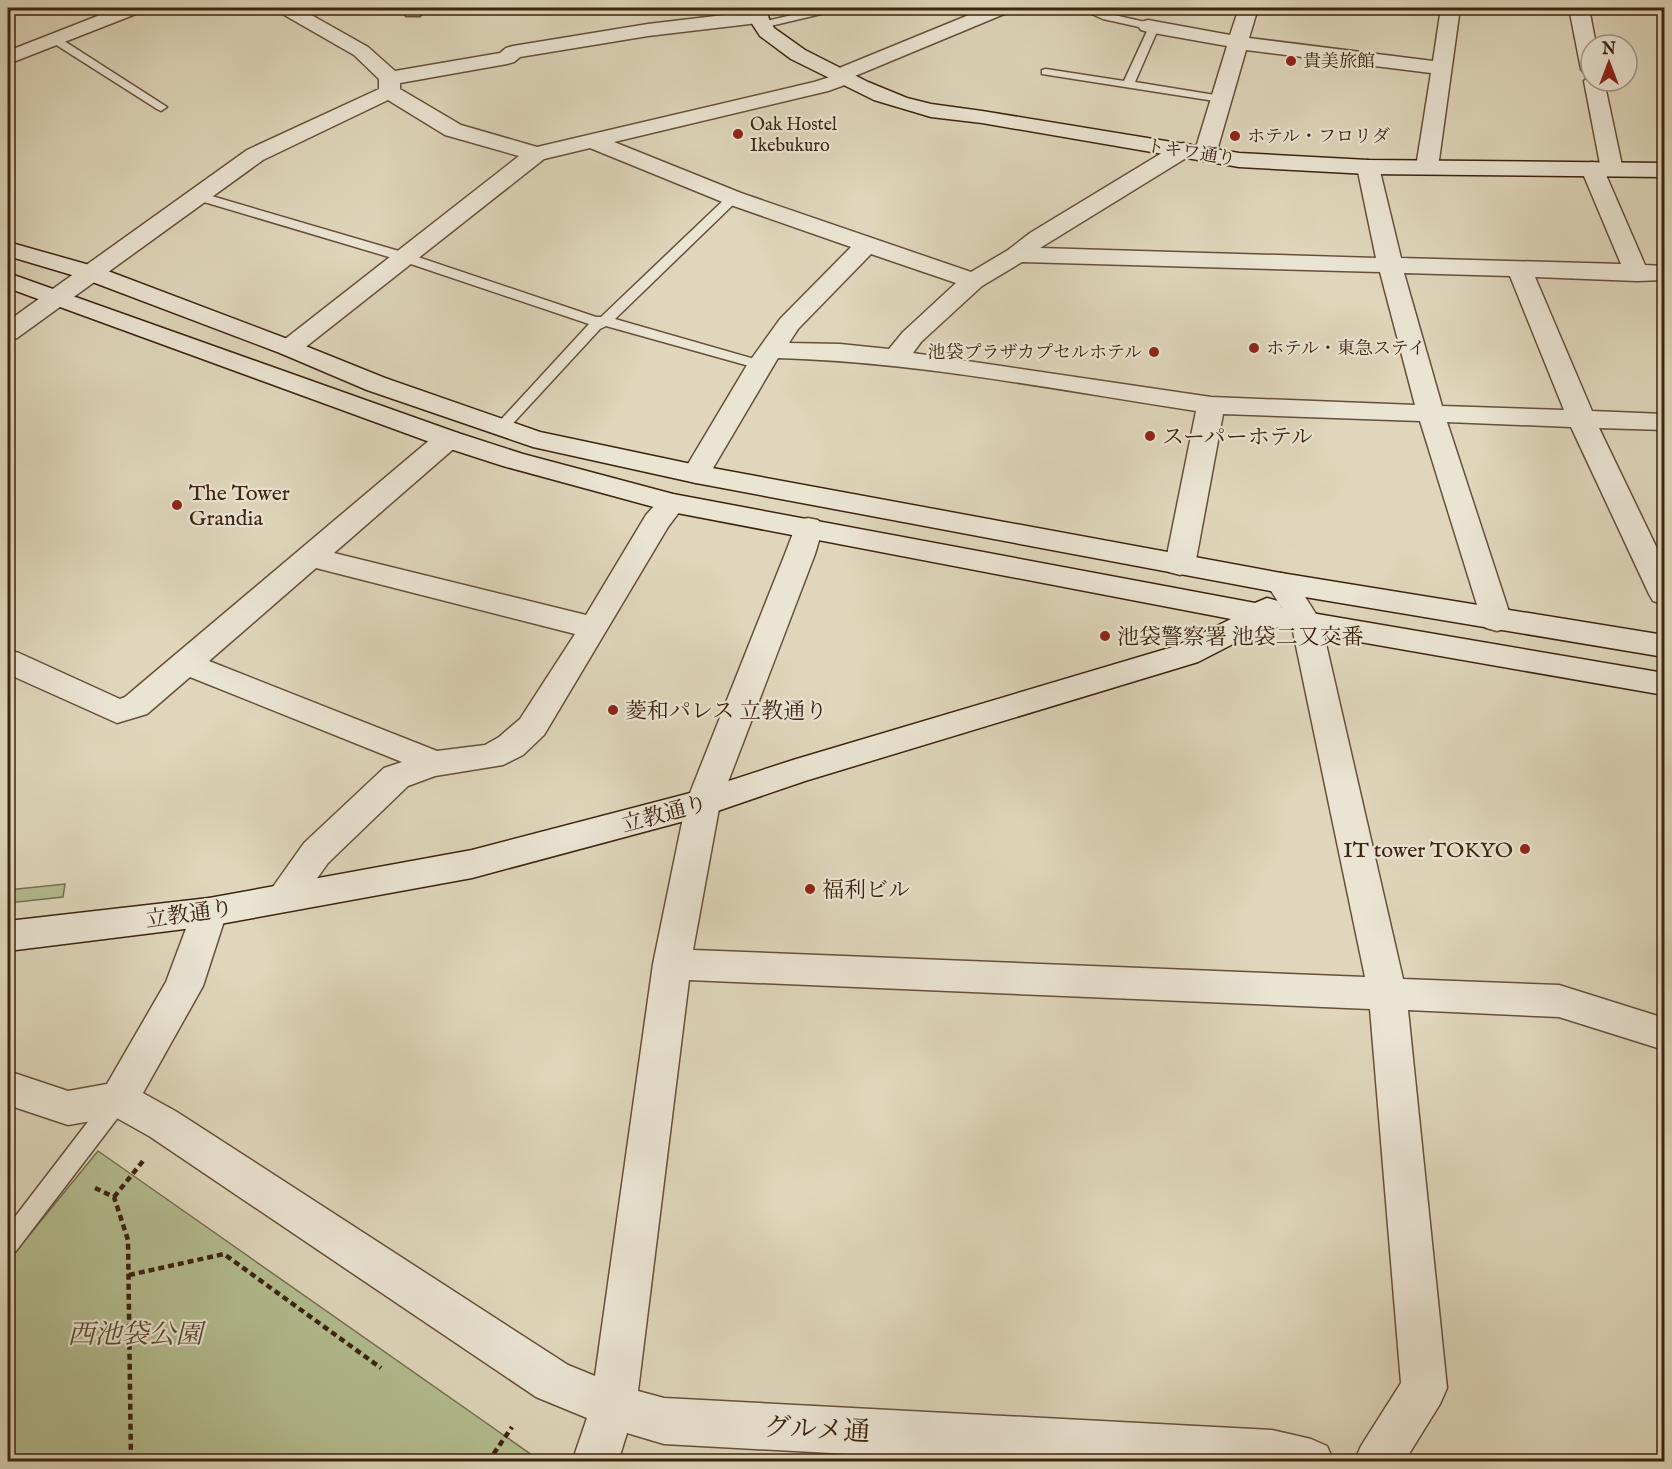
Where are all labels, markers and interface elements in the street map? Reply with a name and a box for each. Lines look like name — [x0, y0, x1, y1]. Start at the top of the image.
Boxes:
north arrow — [1579, 33, 1639, 93]
text: N — [1601, 40, 1616, 60]
place label: 貴美旅館 — [1303, 51, 1375, 74]
marker: 貴美旅館 — [1284, 54, 1298, 68]
place label: Oak Hostel Ikebukuro — [750, 114, 837, 158]
place label: ホテル・フロリダ — [1247, 126, 1390, 149]
marker: Oak Hostel Ikebukuro — [731, 127, 745, 141]
marker: ホテル・フロリダ — [1228, 129, 1242, 143]
street label: トキワ通り — [1145, 135, 1237, 172]
place label: ホテル・東急ステイ — [1266, 338, 1425, 361]
marker: ホテル・東急ステイ — [1247, 341, 1261, 355]
place label: 池袋プラザカプセルホテル — [927, 342, 1142, 365]
marker: 池袋プラザカプセルホテル — [1147, 345, 1161, 359]
place label: スーパーホテル — [1162, 424, 1313, 452]
marker: スーパーホテル — [1143, 429, 1157, 443]
place label: The Tower Grandia — [189, 480, 290, 533]
marker: The Tower Grandia — [170, 498, 184, 512]
place label: 池袋警察署 池袋二又交番 — [1117, 624, 1364, 652]
marker: 池袋警察署 池袋二又交番 — [1098, 629, 1112, 643]
place label: 菱和パレス 立教通り — [625, 698, 827, 726]
marker: 菱和パレス 立教通り — [606, 703, 620, 717]
street label: 立教通り — [618, 790, 711, 840]
place label: IT tower TOKYO — [1343, 837, 1513, 865]
marker: IT tower TOKYO — [1518, 842, 1532, 856]
place label: 福利ビル — [822, 877, 910, 905]
marker: 福利ビル — [803, 882, 817, 896]
street label: 立教通り — [144, 895, 235, 935]
park label: 西池袋公園 — [68, 1319, 206, 1353]
street label: グルメ通 — [763, 1411, 871, 1451]

